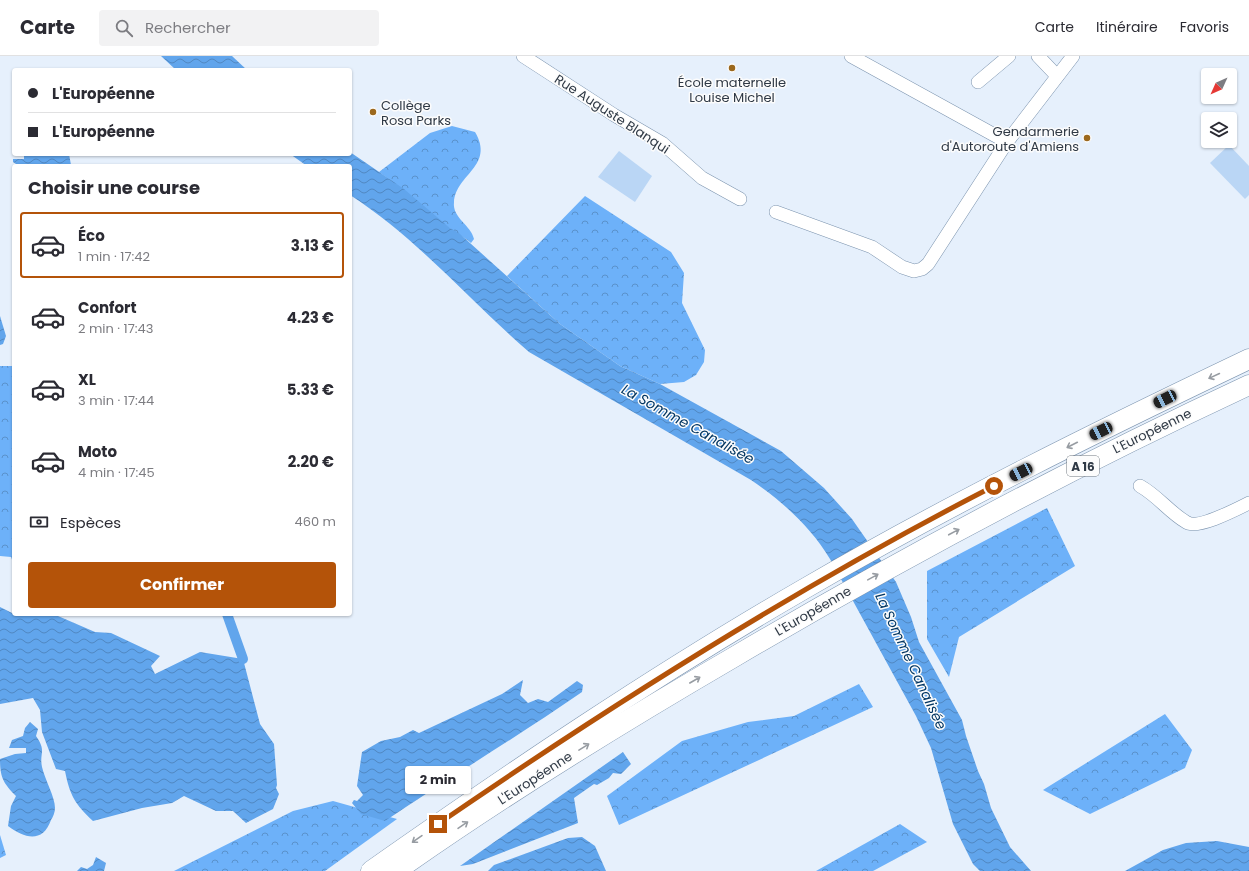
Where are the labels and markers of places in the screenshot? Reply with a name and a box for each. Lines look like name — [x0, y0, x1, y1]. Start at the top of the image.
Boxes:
marker: École maternelle Louise Michel — [727, 63, 737, 73]
place label: École maternelle Louise Michel — [678, 73, 786, 107]
place label: Collège Rosa Parks — [381, 96, 451, 130]
marker: Collège Rosa Parks — [368, 107, 378, 117]
place label: Gendarmerie d'Autoroute d'Amiens — [941, 122, 1079, 156]
marker: Gendarmerie d'Autoroute d'Amiens — [1082, 133, 1092, 143]

